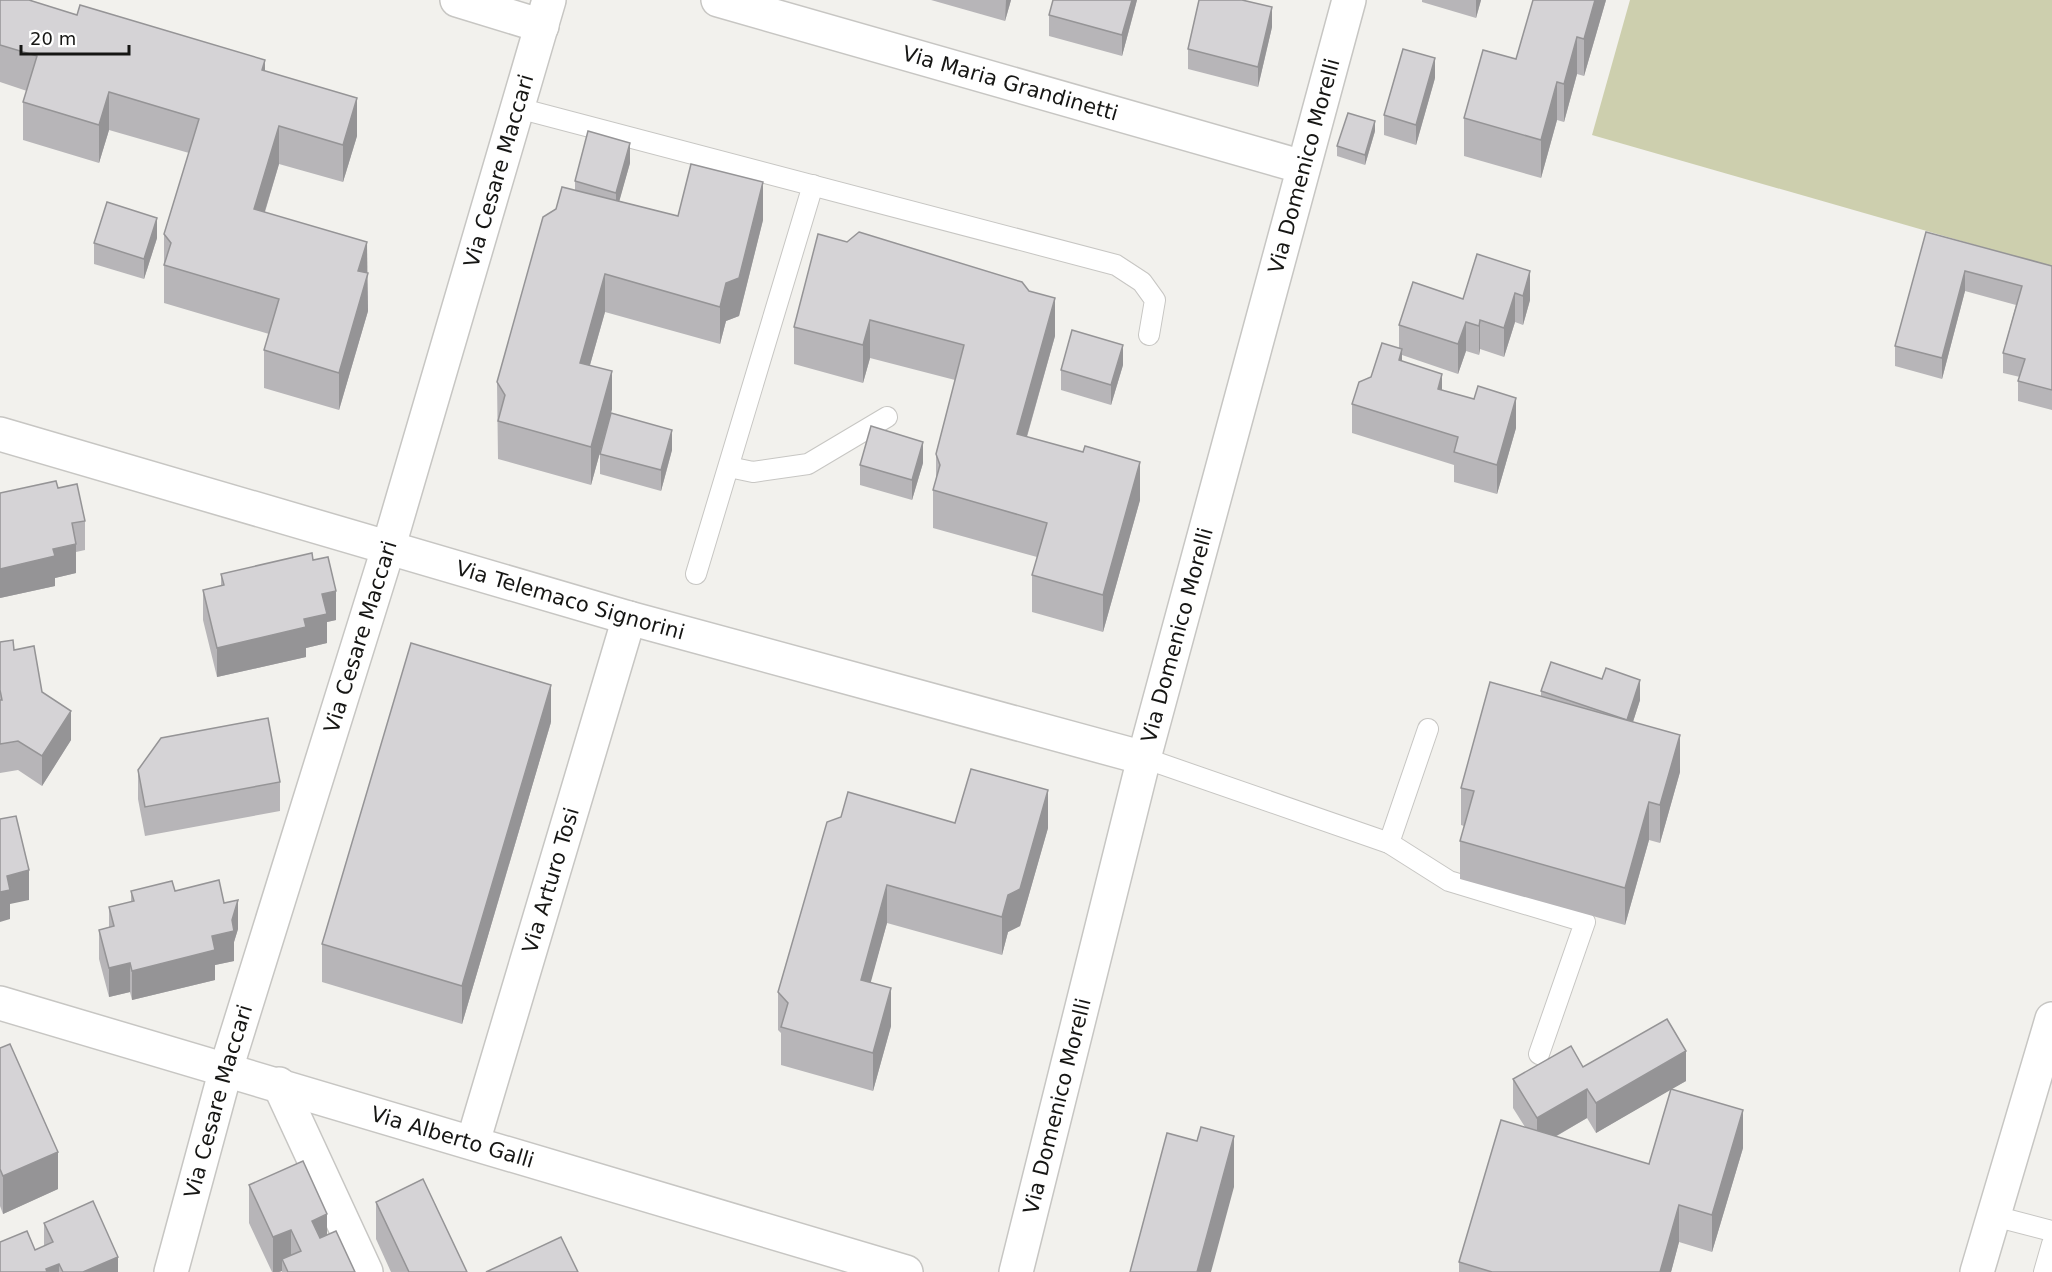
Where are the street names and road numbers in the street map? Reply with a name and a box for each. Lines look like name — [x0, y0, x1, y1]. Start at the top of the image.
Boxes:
street label: Via Maria Grandinetti — [900, 41, 1121, 126]
street label: Via Domenico Morelli — [1264, 56, 1345, 276]
street label: Via Cesare Maccari — [459, 72, 539, 270]
street label: Via Domenico Morelli — [1137, 525, 1218, 745]
street label: Via Cesare Maccari — [319, 538, 402, 736]
street label: Via Telemaco Signorini — [453, 556, 687, 645]
street label: Via Arturo Tosi — [518, 805, 584, 956]
street label: Via Domenico Morelli — [1019, 996, 1096, 1216]
street label: Via Cesare Maccari — [180, 1002, 257, 1201]
street label: Via Alberto Galli — [368, 1102, 537, 1173]

